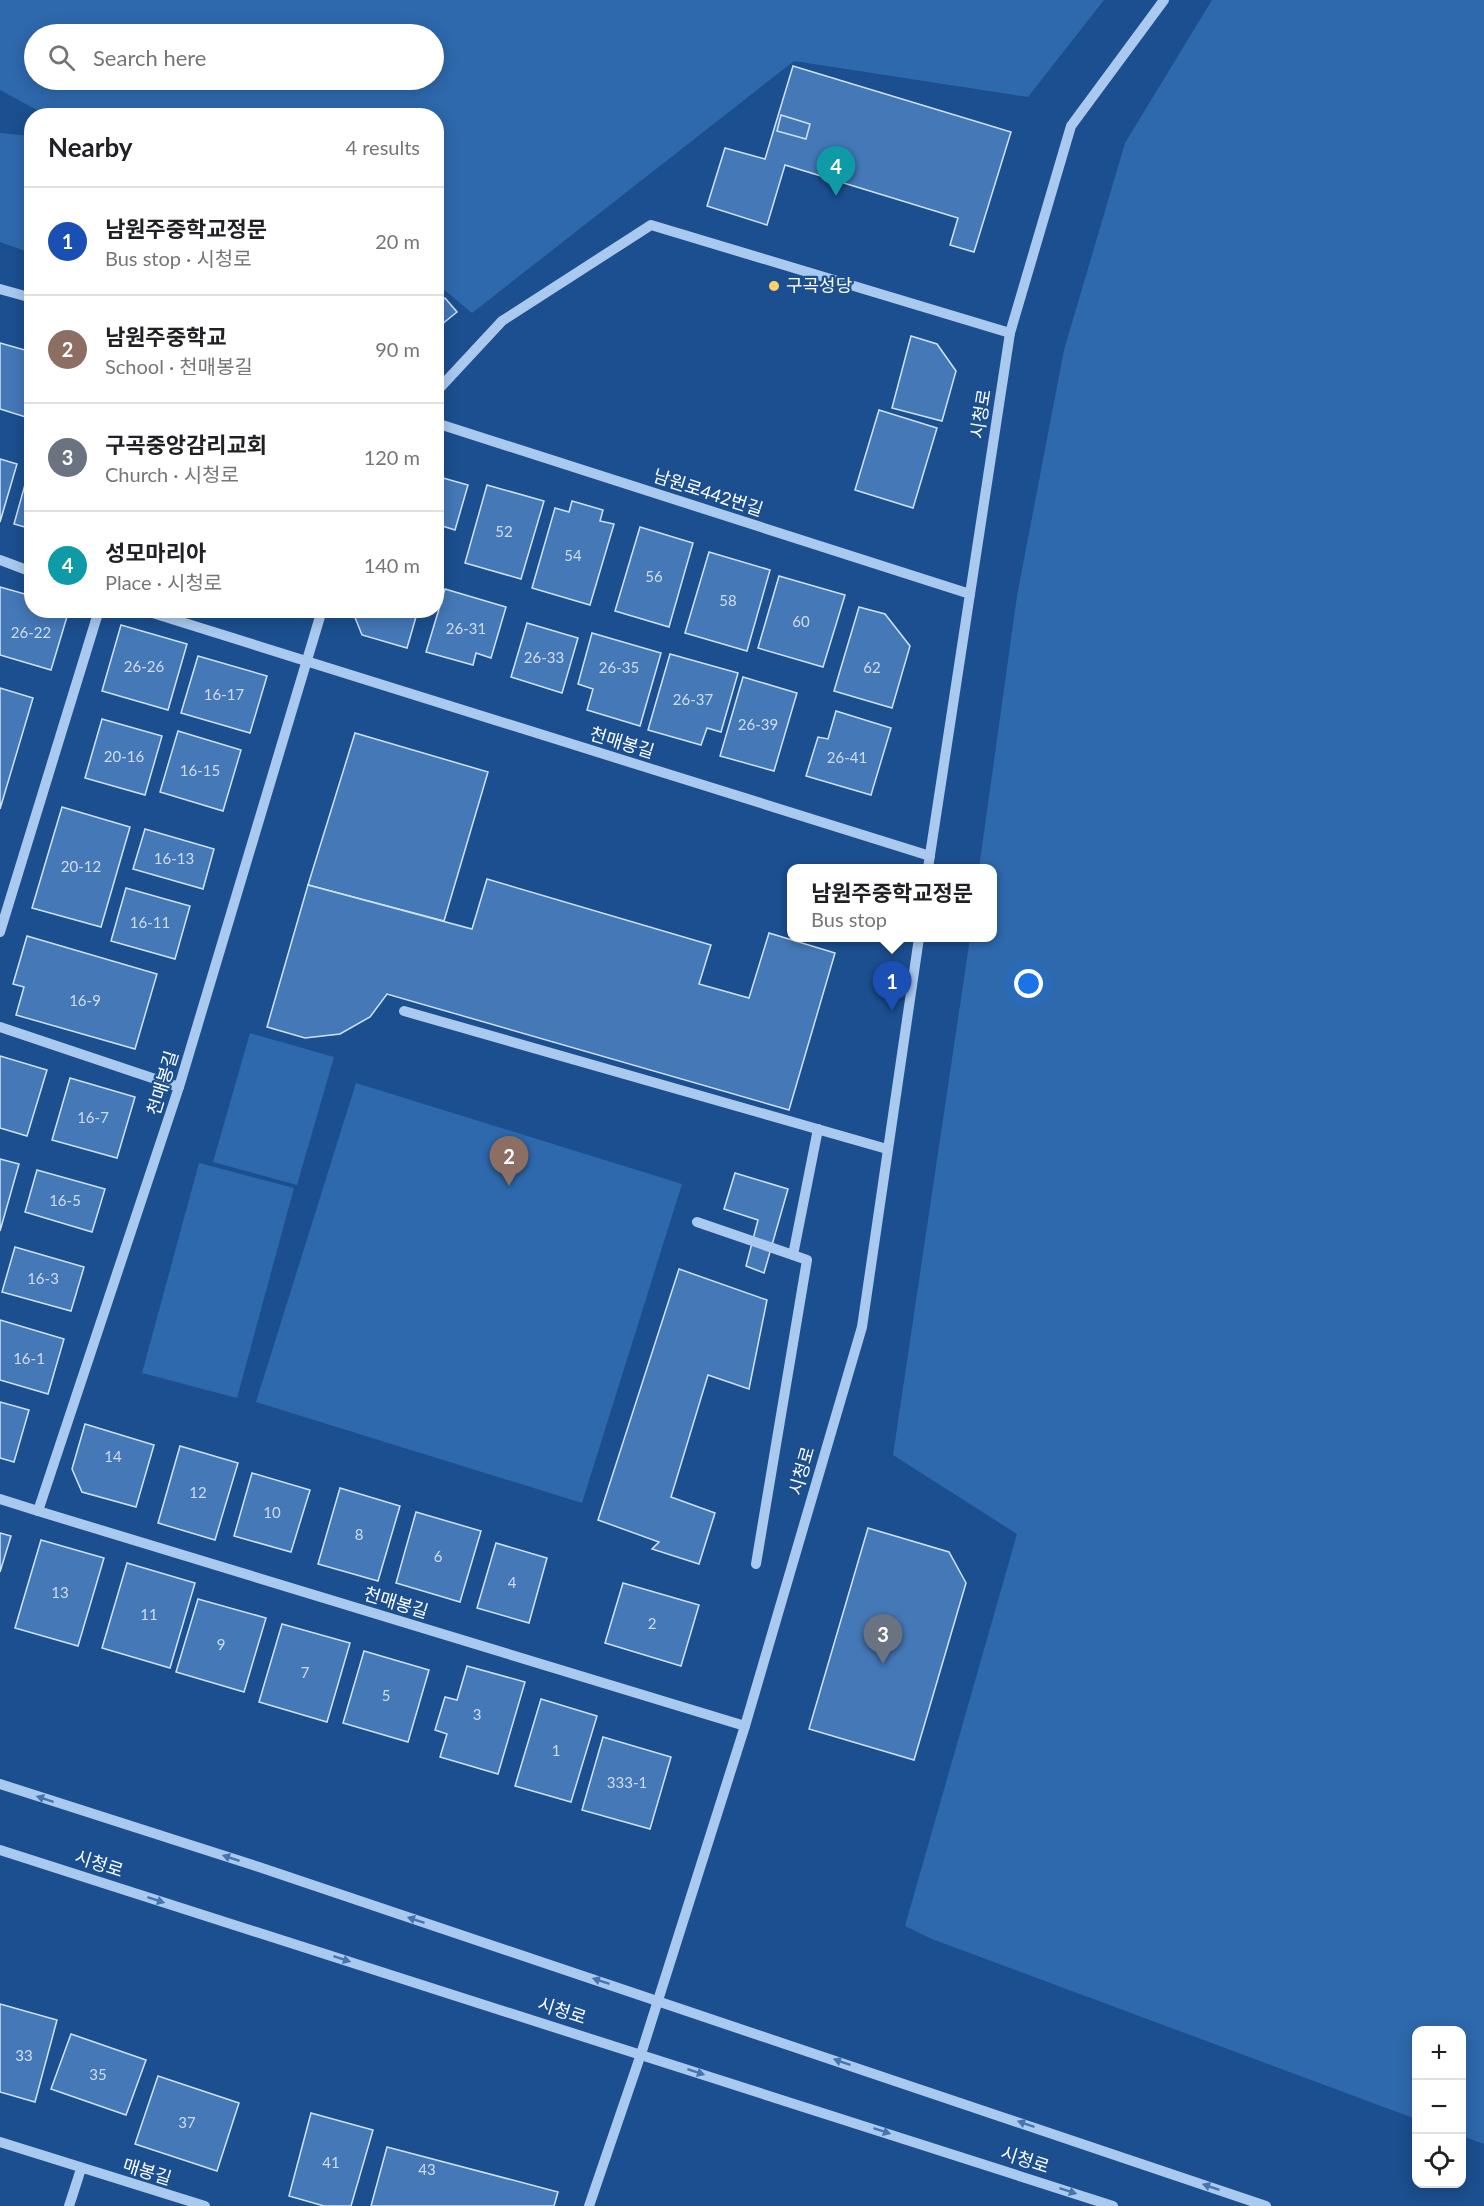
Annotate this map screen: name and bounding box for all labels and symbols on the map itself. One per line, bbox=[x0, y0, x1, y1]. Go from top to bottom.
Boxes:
pin: 4 bbox=[816, 146, 856, 196]
place label: 구곡성당 bbox=[786, 274, 852, 296]
marker: 구곡성당 bbox=[767, 279, 781, 293]
street label: 시청로 bbox=[965, 388, 995, 440]
street label: 남원로442번길 bbox=[651, 464, 766, 520]
house number: 52 bbox=[495, 522, 513, 540]
house number: 54 bbox=[564, 546, 582, 564]
house number: 56 bbox=[645, 567, 663, 585]
house number: 58 bbox=[719, 591, 737, 609]
house number: 60 bbox=[792, 612, 810, 630]
house number: 26-31 bbox=[446, 619, 486, 637]
house number: 26-22 bbox=[11, 623, 51, 641]
house number: 26-33 bbox=[524, 648, 564, 666]
house number: 26-26 bbox=[124, 657, 164, 675]
house number: 26-35 bbox=[599, 658, 639, 676]
house number: 62 bbox=[863, 658, 881, 676]
house number: 16-17 bbox=[204, 685, 244, 703]
house number: 26-37 bbox=[673, 690, 713, 708]
house number: 26-39 bbox=[738, 715, 778, 733]
street label: 천매봉길 bbox=[587, 722, 657, 762]
house number: 20-16 bbox=[104, 747, 144, 765]
house number: 26-41 bbox=[827, 748, 867, 766]
house number: 16-15 bbox=[180, 761, 220, 779]
house number: 16-13 bbox=[154, 849, 194, 867]
house number: 20-12 bbox=[61, 857, 101, 875]
house number: 16-11 bbox=[130, 913, 170, 931]
pin: 1 bbox=[872, 962, 912, 1011]
your location bbox=[1014, 969, 1043, 998]
house number: 16-9 bbox=[69, 991, 101, 1009]
street label: 천매봉길 bbox=[142, 1048, 182, 1118]
house number: 16-7 bbox=[77, 1108, 109, 1126]
pin: 2 bbox=[490, 1136, 528, 1186]
house number: 16-5 bbox=[49, 1191, 81, 1209]
house number: 16-3 bbox=[27, 1269, 59, 1287]
house number: 16-1 bbox=[13, 1349, 45, 1367]
street label: 시청로 bbox=[784, 1444, 818, 1498]
house number: 14 bbox=[104, 1447, 122, 1465]
house number: 12 bbox=[189, 1483, 207, 1501]
house number: 10 bbox=[263, 1503, 281, 1521]
house number: 8 bbox=[355, 1525, 363, 1543]
house number: 6 bbox=[434, 1547, 443, 1565]
house number: 4 bbox=[508, 1573, 517, 1591]
street label: 천매봉길 bbox=[361, 1582, 431, 1622]
house number: 13 bbox=[51, 1583, 69, 1601]
house number: 11 bbox=[140, 1605, 158, 1623]
house number: 2 bbox=[648, 1614, 656, 1632]
pin: 3 bbox=[864, 1614, 902, 1664]
house number: 9 bbox=[217, 1635, 225, 1653]
house number: 7 bbox=[301, 1663, 310, 1681]
house number: 5 bbox=[382, 1686, 390, 1704]
house number: 3 bbox=[473, 1705, 481, 1723]
house number: 1 bbox=[552, 1741, 560, 1759]
house number: 333-1 bbox=[607, 1773, 647, 1791]
one-way arrow bbox=[36, 1793, 54, 1803]
street label: 시청로 bbox=[72, 1845, 126, 1881]
one-way arrow bbox=[222, 1853, 240, 1862]
one-way arrow bbox=[147, 1896, 165, 1905]
one-way arrow bbox=[407, 1914, 425, 1924]
one-way arrow bbox=[333, 1955, 351, 1964]
one-way arrow bbox=[592, 1976, 610, 1986]
street label: 시청로 bbox=[535, 1992, 589, 2028]
house number: 33 bbox=[15, 2046, 33, 2064]
one-way arrow bbox=[832, 2056, 850, 2066]
house number: 35 bbox=[89, 2065, 107, 2083]
one-way arrow bbox=[687, 2067, 705, 2077]
house number: 37 bbox=[178, 2113, 196, 2131]
one-way arrow bbox=[1017, 2119, 1035, 2128]
one-way arrow bbox=[873, 2127, 891, 2137]
street label: 시청로 bbox=[998, 2141, 1052, 2177]
street label: 매봉길 bbox=[120, 2153, 174, 2189]
house number: 41 bbox=[322, 2153, 340, 2171]
house number: 43 bbox=[418, 2160, 436, 2178]
one-way arrow bbox=[1202, 2182, 1220, 2191]
one-way arrow bbox=[1059, 2187, 1077, 2196]

